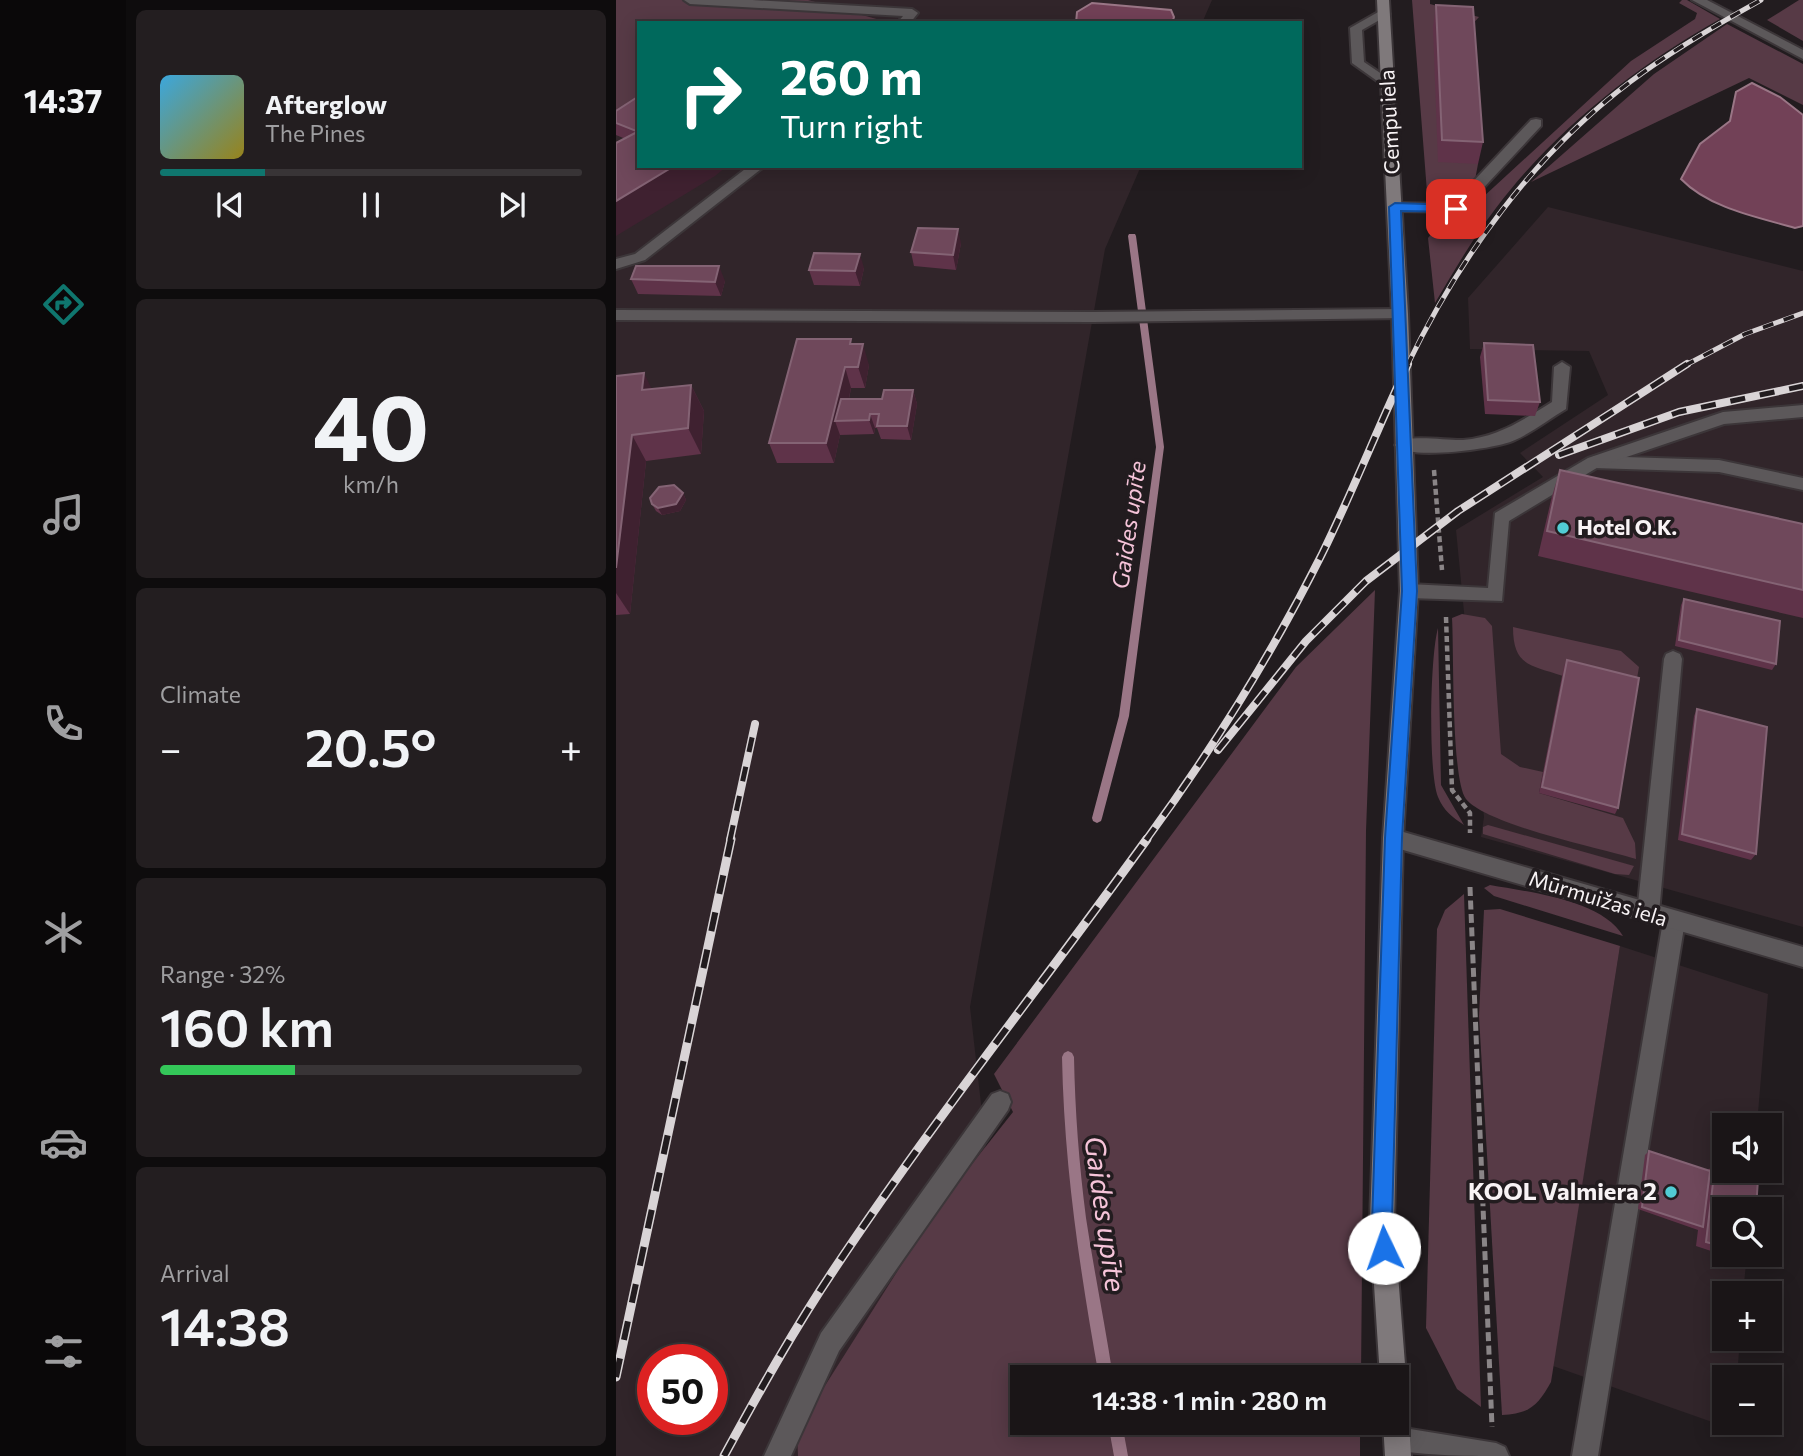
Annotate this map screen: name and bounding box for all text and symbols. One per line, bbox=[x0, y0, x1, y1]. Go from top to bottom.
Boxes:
text: 260 m bbox=[780, 45, 922, 105]
icon: right bbox=[665, 49, 756, 140]
street label: Cempu iela bbox=[1373, 69, 1404, 175]
text: 14:37 bbox=[24, 80, 102, 120]
text: Afterglow bbox=[265, 88, 387, 119]
text: Turn right bbox=[780, 105, 923, 145]
text: The Pines bbox=[265, 119, 366, 147]
pin bbox=[1426, 179, 1486, 239]
icon: previous bbox=[211, 186, 249, 224]
icon: pause bbox=[352, 186, 390, 224]
icon: next bbox=[493, 186, 531, 224]
icon: arrive bbox=[1437, 190, 1475, 228]
icon: directions bbox=[39, 280, 88, 329]
text: 40 bbox=[313, 368, 429, 480]
water label: Gaides upīte bbox=[1105, 459, 1151, 591]
text: km/h bbox=[343, 470, 399, 498]
icon: music bbox=[39, 490, 88, 539]
place label: Hotel O.K. bbox=[1577, 514, 1677, 539]
marker: Hotel O.K. bbox=[1555, 520, 1571, 536]
text: Climate bbox=[160, 680, 241, 708]
icon: phone bbox=[39, 699, 88, 748]
text: 20.5° bbox=[305, 714, 436, 778]
text: − bbox=[160, 724, 182, 771]
text: + bbox=[560, 724, 582, 771]
street label: Mūrmuižas iela bbox=[1526, 865, 1671, 930]
icon: climate bbox=[39, 908, 88, 957]
text: Range · 32% bbox=[160, 960, 285, 988]
text: 160 km bbox=[160, 994, 334, 1058]
map controls bbox=[1712, 1113, 1782, 1435]
button: sound bbox=[1712, 1113, 1782, 1183]
icon: car bbox=[39, 1118, 88, 1167]
water label: Gaides upīte bbox=[1078, 1134, 1134, 1294]
place label: KOOL Valmiera 2 bbox=[1468, 1176, 1657, 1205]
marker: KOOL Valmiera 2 bbox=[1663, 1184, 1679, 1200]
button: search bbox=[1712, 1197, 1782, 1267]
position arrow bbox=[1347, 1211, 1421, 1285]
text: Arrival bbox=[160, 1259, 230, 1287]
button: + bbox=[1712, 1281, 1782, 1351]
text: 14:38 bbox=[160, 1293, 290, 1357]
icon: filters bbox=[39, 1327, 88, 1376]
speed limit sign: 50 bbox=[637, 1344, 728, 1435]
button: − bbox=[1712, 1365, 1782, 1435]
text: 14:38 · 1 min · 280 m bbox=[1092, 1384, 1327, 1415]

